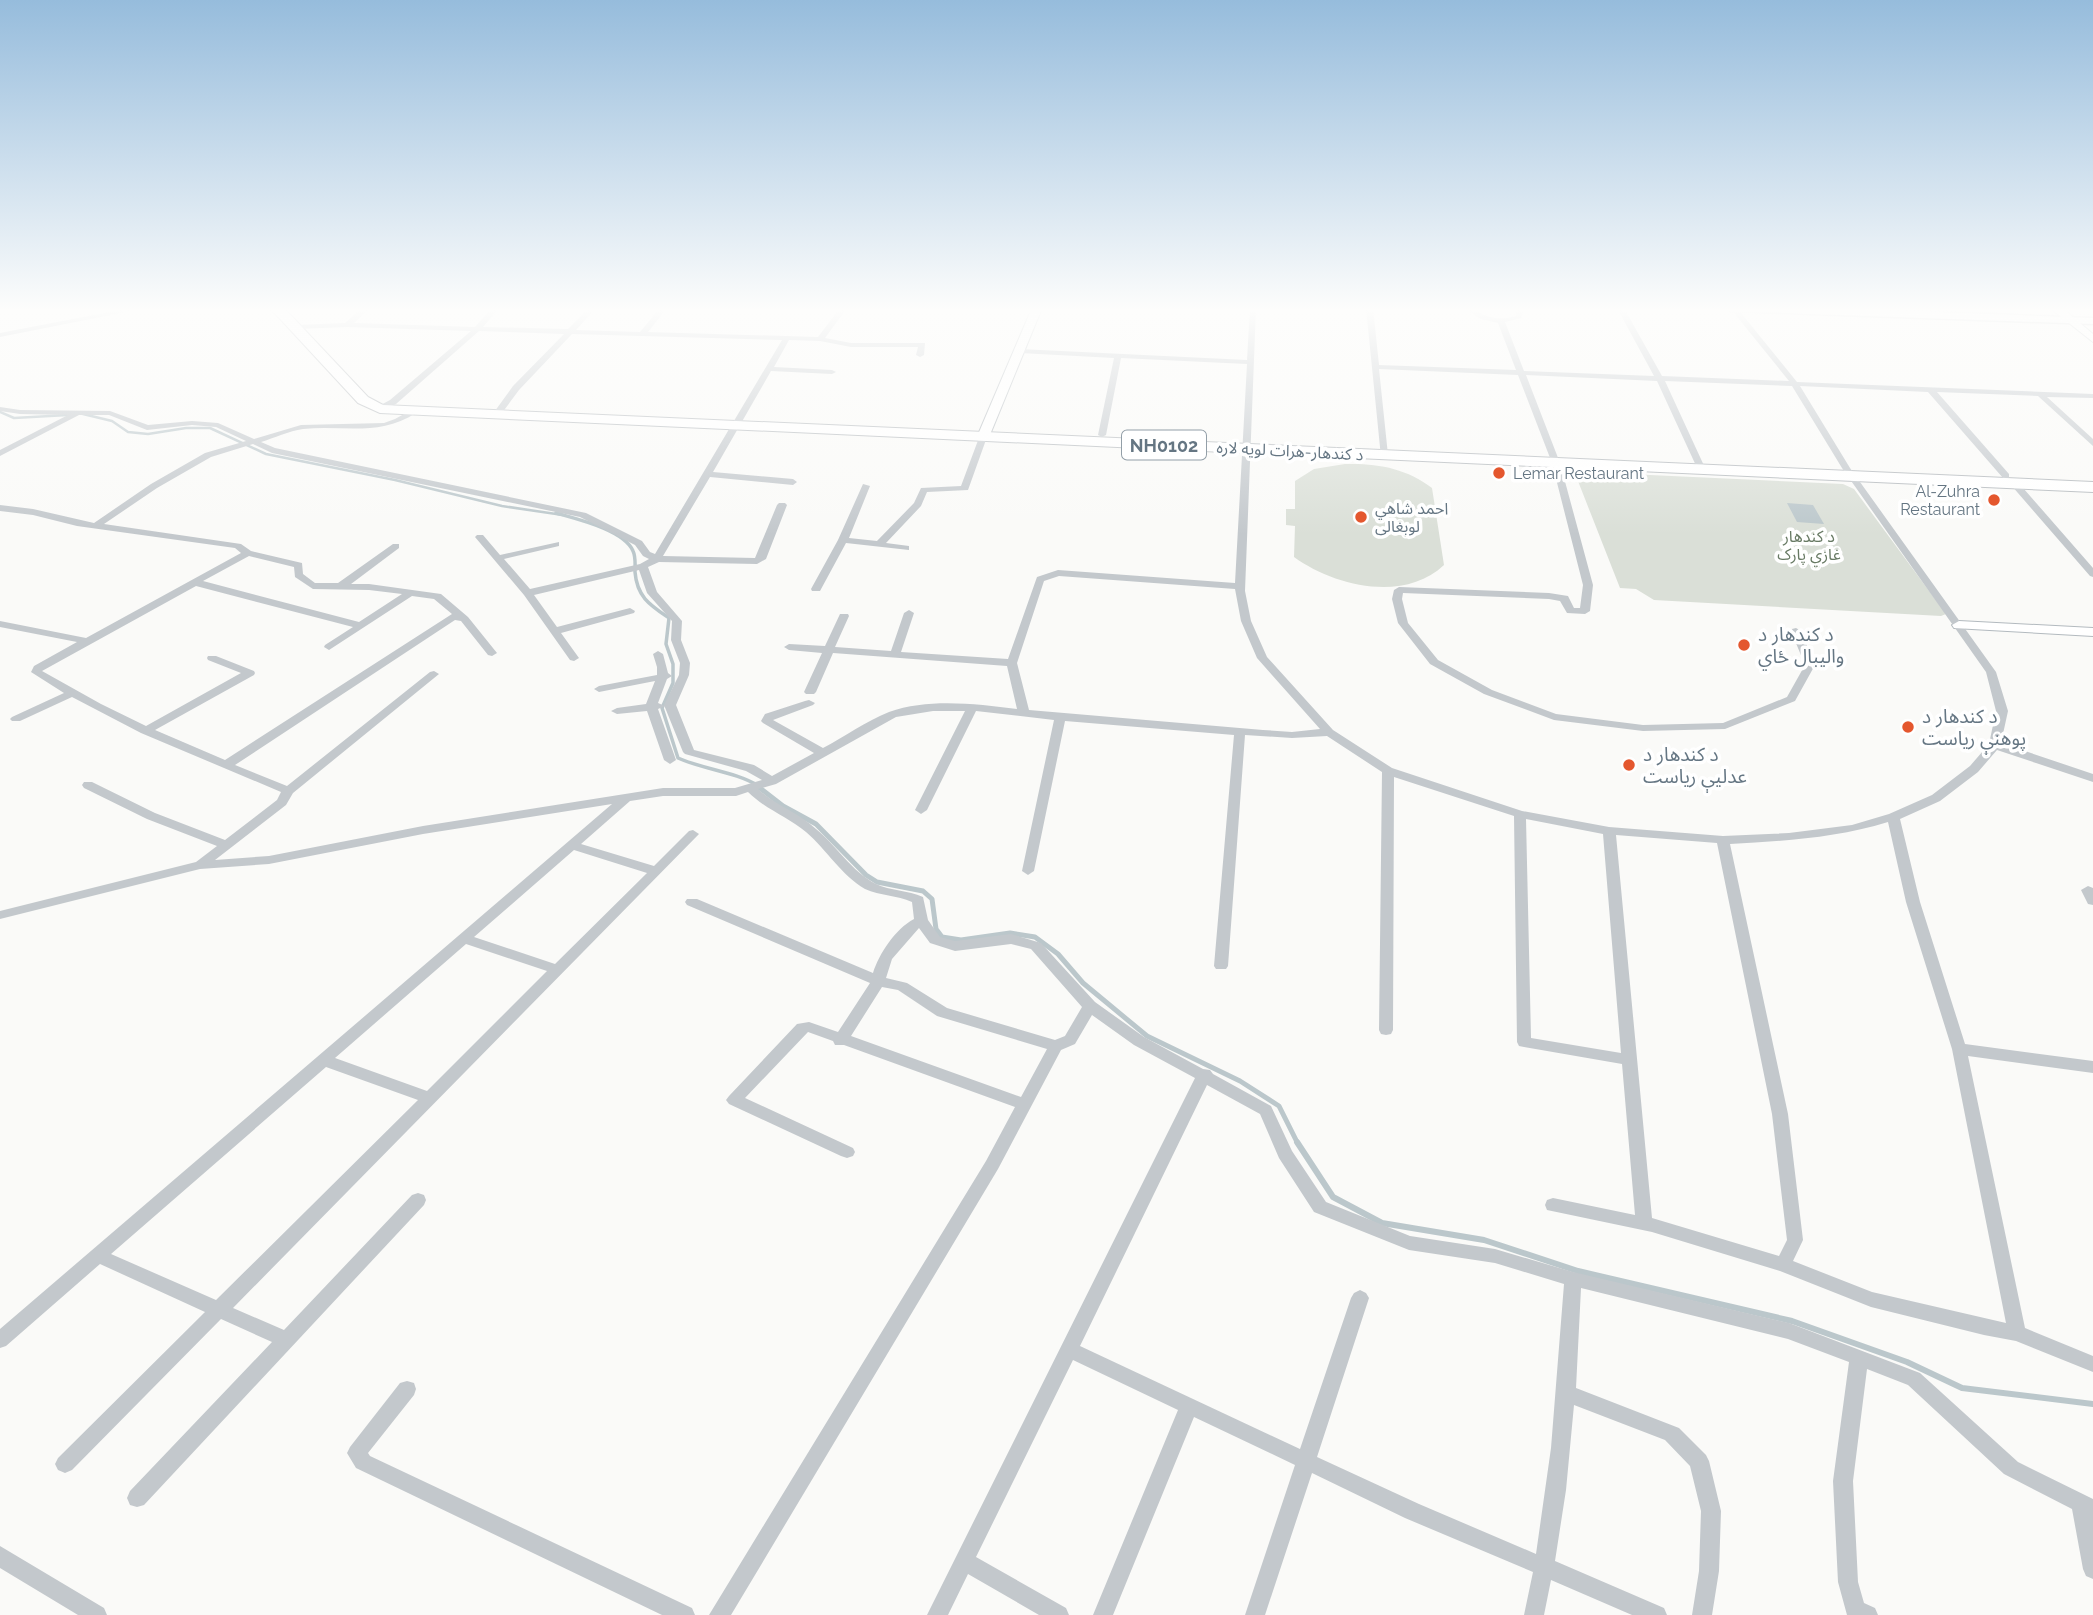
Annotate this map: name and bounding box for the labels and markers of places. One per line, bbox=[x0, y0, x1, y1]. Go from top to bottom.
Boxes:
place label: Lemar Restaurant bbox=[1513, 464, 1645, 483]
marker: Lemar Restaurant bbox=[1491, 465, 1507, 481]
place label: Al-Zuhra Restaurant bbox=[1900, 482, 1981, 519]
marker: Al-Zuhra Restaurant bbox=[1986, 492, 2002, 508]
place label: احمد شاهي لوبغالی bbox=[1375, 499, 1448, 536]
marker: احمد شاهي لوبغالی bbox=[1353, 509, 1369, 525]
place label: د کندهار د واليبال ځاي bbox=[1758, 623, 1844, 671]
marker: د کندهار د واليبال ځاي bbox=[1736, 637, 1752, 653]
place label: د کندهار د پوهنې رياست bbox=[1922, 705, 2026, 755]
marker: د کندهار د پوهنې رياست bbox=[1900, 719, 1916, 735]
place label: د کندهار د عدلیې رياست bbox=[1643, 743, 1747, 793]
marker: د کندهار د عدلیې رياست bbox=[1621, 757, 1637, 773]

